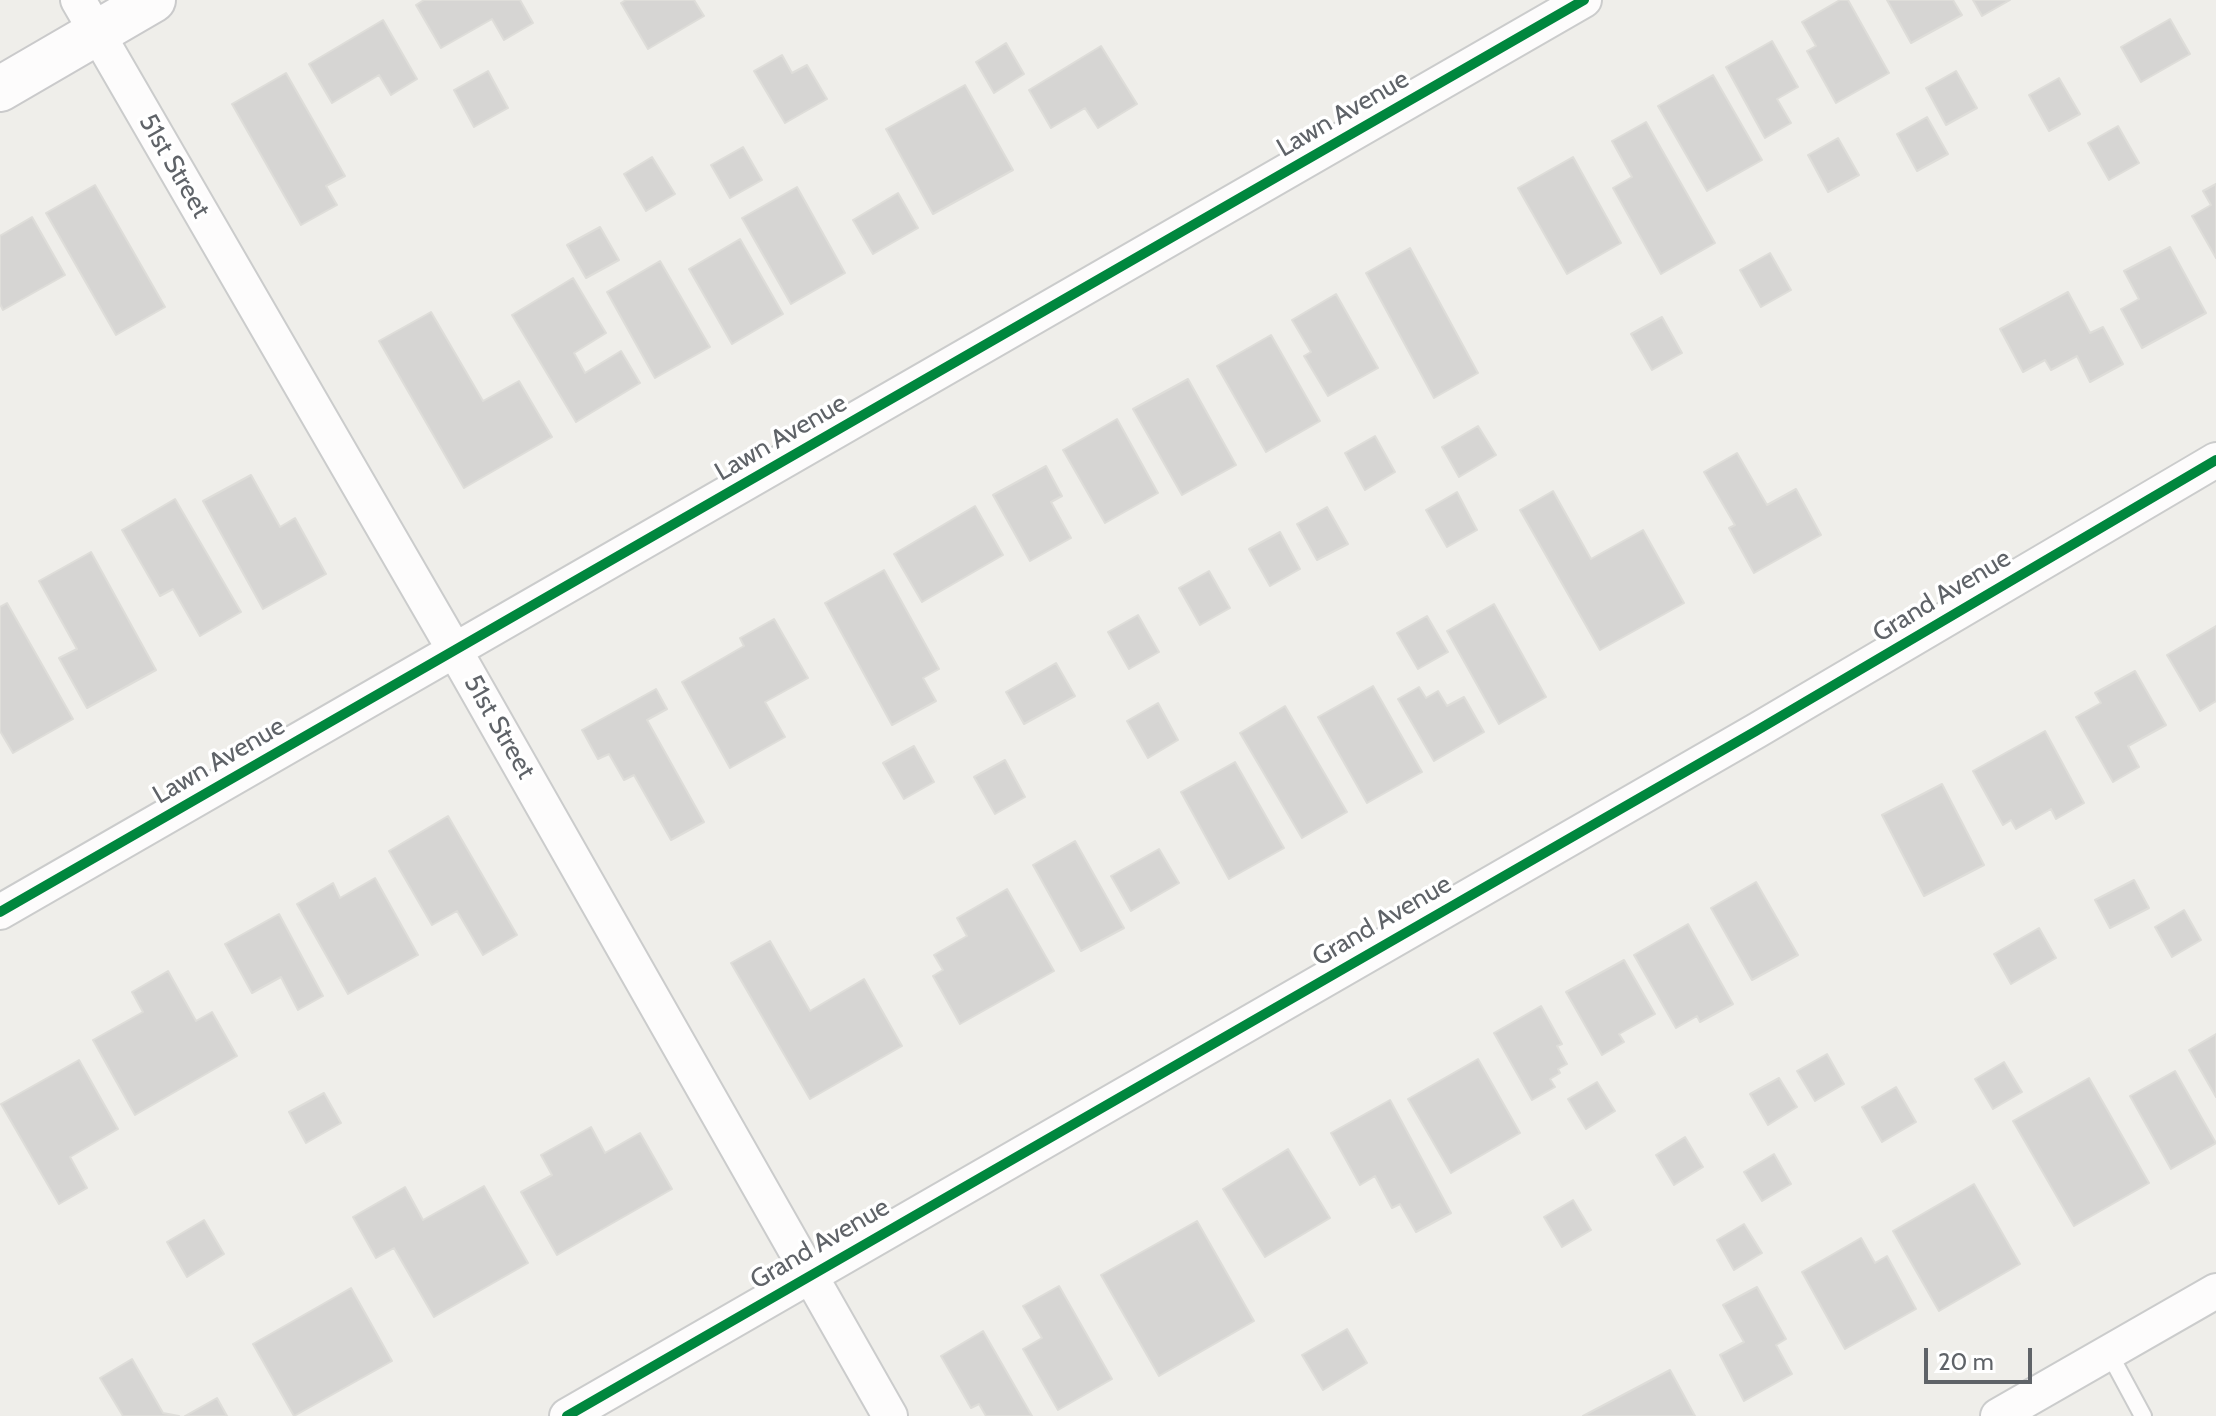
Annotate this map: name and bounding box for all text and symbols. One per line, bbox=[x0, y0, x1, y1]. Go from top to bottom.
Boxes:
street label: Lawn Avenue bbox=[1272, 64, 1414, 164]
street label: 51st Street bbox=[132, 109, 216, 223]
street label: Lawn Avenue bbox=[710, 388, 852, 488]
street label: Grand Avenue bbox=[1867, 543, 2017, 649]
street label: 51st Street bbox=[457, 670, 541, 784]
street label: Lawn Avenue bbox=[148, 711, 290, 811]
street label: Grand Avenue bbox=[1307, 869, 1457, 973]
street label: Grand Avenue bbox=[745, 1192, 895, 1296]
scale bar bbox=[1928, 1332, 2036, 1382]
text: 20 m bbox=[1938, 1347, 1994, 1376]

